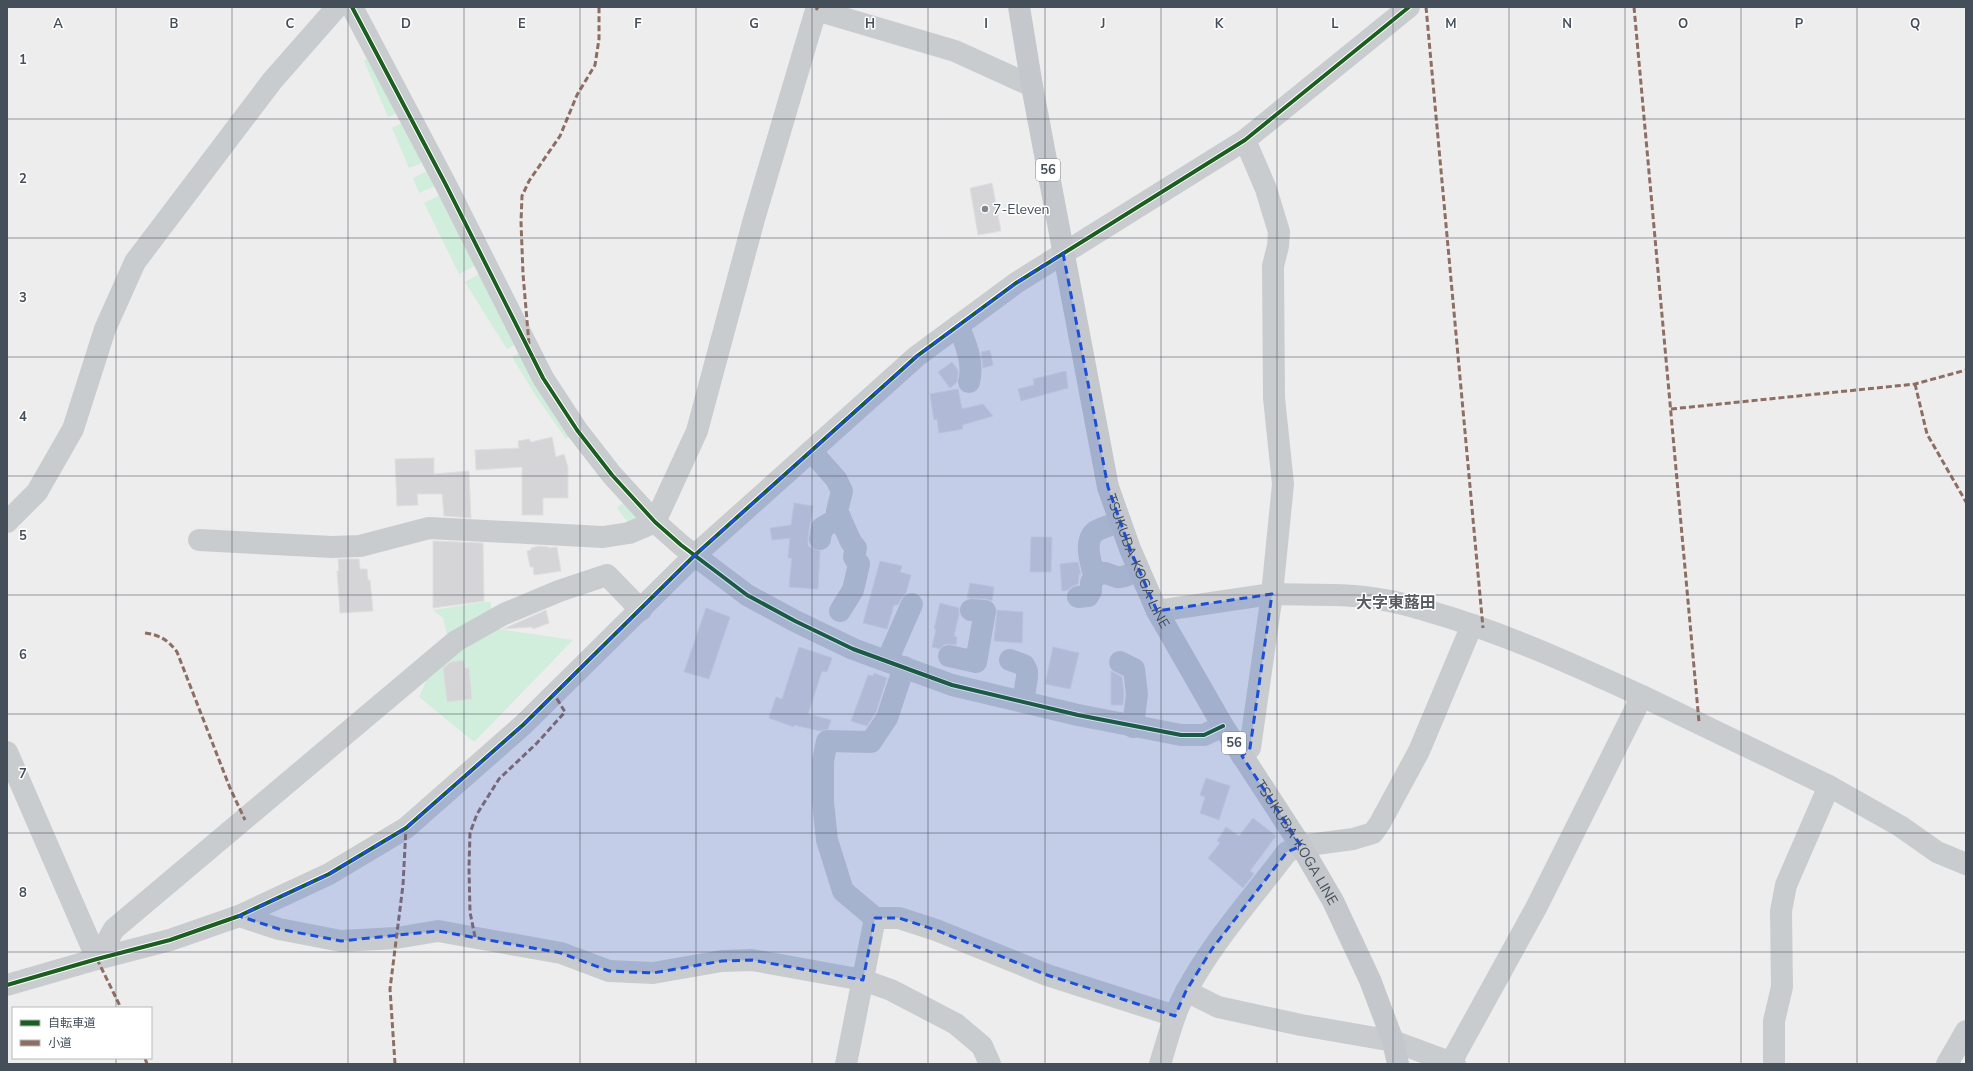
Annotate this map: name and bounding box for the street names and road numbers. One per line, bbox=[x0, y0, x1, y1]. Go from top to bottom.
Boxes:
road number: 56 bbox=[1036, 159, 1060, 181]
street label: TSUKUBA-KOGA LINE bbox=[1102, 491, 1174, 632]
road number: 56 bbox=[1222, 732, 1246, 754]
street label: TSUKUBA-KOGA LINE bbox=[1251, 776, 1343, 908]

